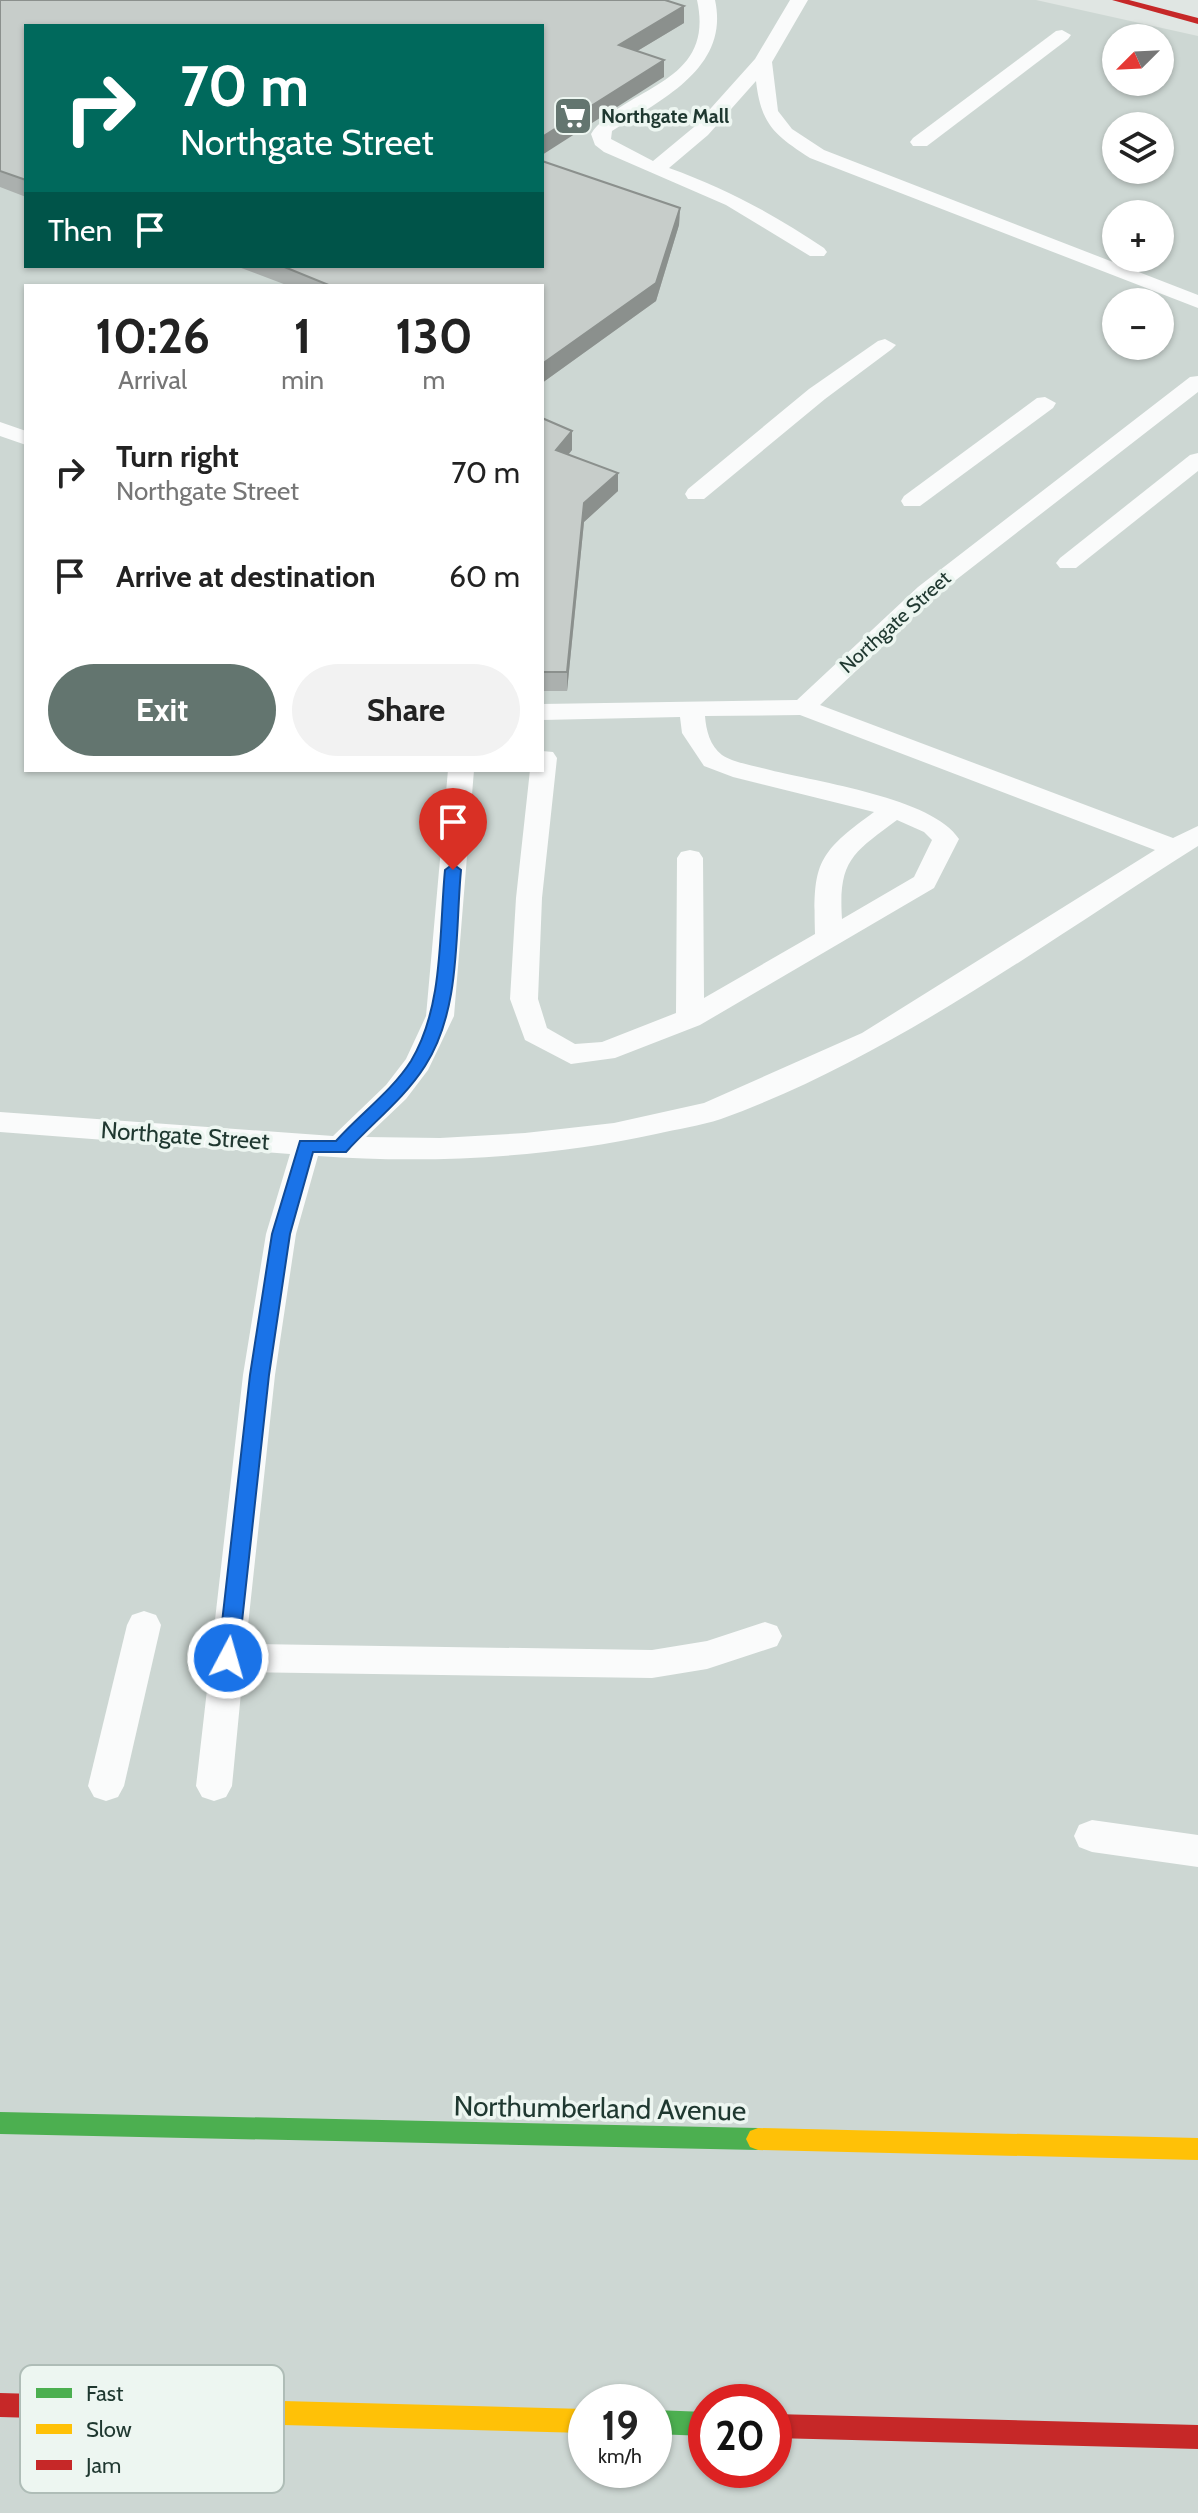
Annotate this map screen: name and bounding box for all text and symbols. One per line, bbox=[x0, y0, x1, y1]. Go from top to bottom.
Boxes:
north arrow bbox=[1102, 24, 1174, 96]
map controls bbox=[1102, 24, 1174, 360]
text: 70 m bbox=[180, 52, 309, 120]
icon: right bbox=[48, 56, 152, 160]
supermarket icon: Northgate Mall bbox=[552, 95, 594, 137]
place label: Northgate Mall bbox=[601, 104, 729, 128]
button: layers bbox=[1102, 112, 1174, 184]
text: Northgate Street bbox=[180, 120, 434, 164]
button: + bbox=[1102, 200, 1174, 272]
icon: arrive bbox=[128, 208, 172, 252]
text: Then bbox=[48, 212, 112, 249]
button: − bbox=[1102, 288, 1174, 360]
text: 10:26 bbox=[95, 307, 210, 365]
text: 1 bbox=[294, 307, 311, 365]
text: 130 bbox=[395, 307, 473, 365]
text: Arrival bbox=[118, 364, 187, 396]
text: min bbox=[281, 364, 324, 396]
text: m bbox=[423, 364, 445, 396]
text: Turn right bbox=[116, 438, 239, 475]
icon: right bbox=[48, 450, 92, 494]
text: 70 m bbox=[451, 454, 520, 491]
text: Northgate Street bbox=[116, 475, 299, 507]
icon: arrive bbox=[48, 554, 92, 598]
text: Arrive at destination bbox=[116, 558, 376, 595]
text: 60 m bbox=[449, 558, 520, 595]
street label: Northgate Street bbox=[835, 566, 956, 678]
button: Exit bbox=[48, 664, 276, 756]
button: Share bbox=[292, 664, 520, 756]
pin bbox=[419, 788, 487, 870]
icon: arrive bbox=[431, 800, 475, 844]
street label: Northgate Street bbox=[100, 1115, 270, 1156]
position arrow bbox=[186, 1616, 270, 1700]
street label: Northumberland Avenue bbox=[453, 2088, 747, 2128]
legend bbox=[20, 2365, 284, 2493]
text: Fast bbox=[86, 2380, 124, 2407]
speed limit sign: 20 bbox=[688, 2384, 792, 2488]
text: 19 bbox=[601, 2401, 639, 2450]
text: Slow bbox=[86, 2416, 132, 2443]
text: km/h bbox=[598, 2444, 642, 2468]
text: Jam bbox=[85, 2452, 121, 2479]

